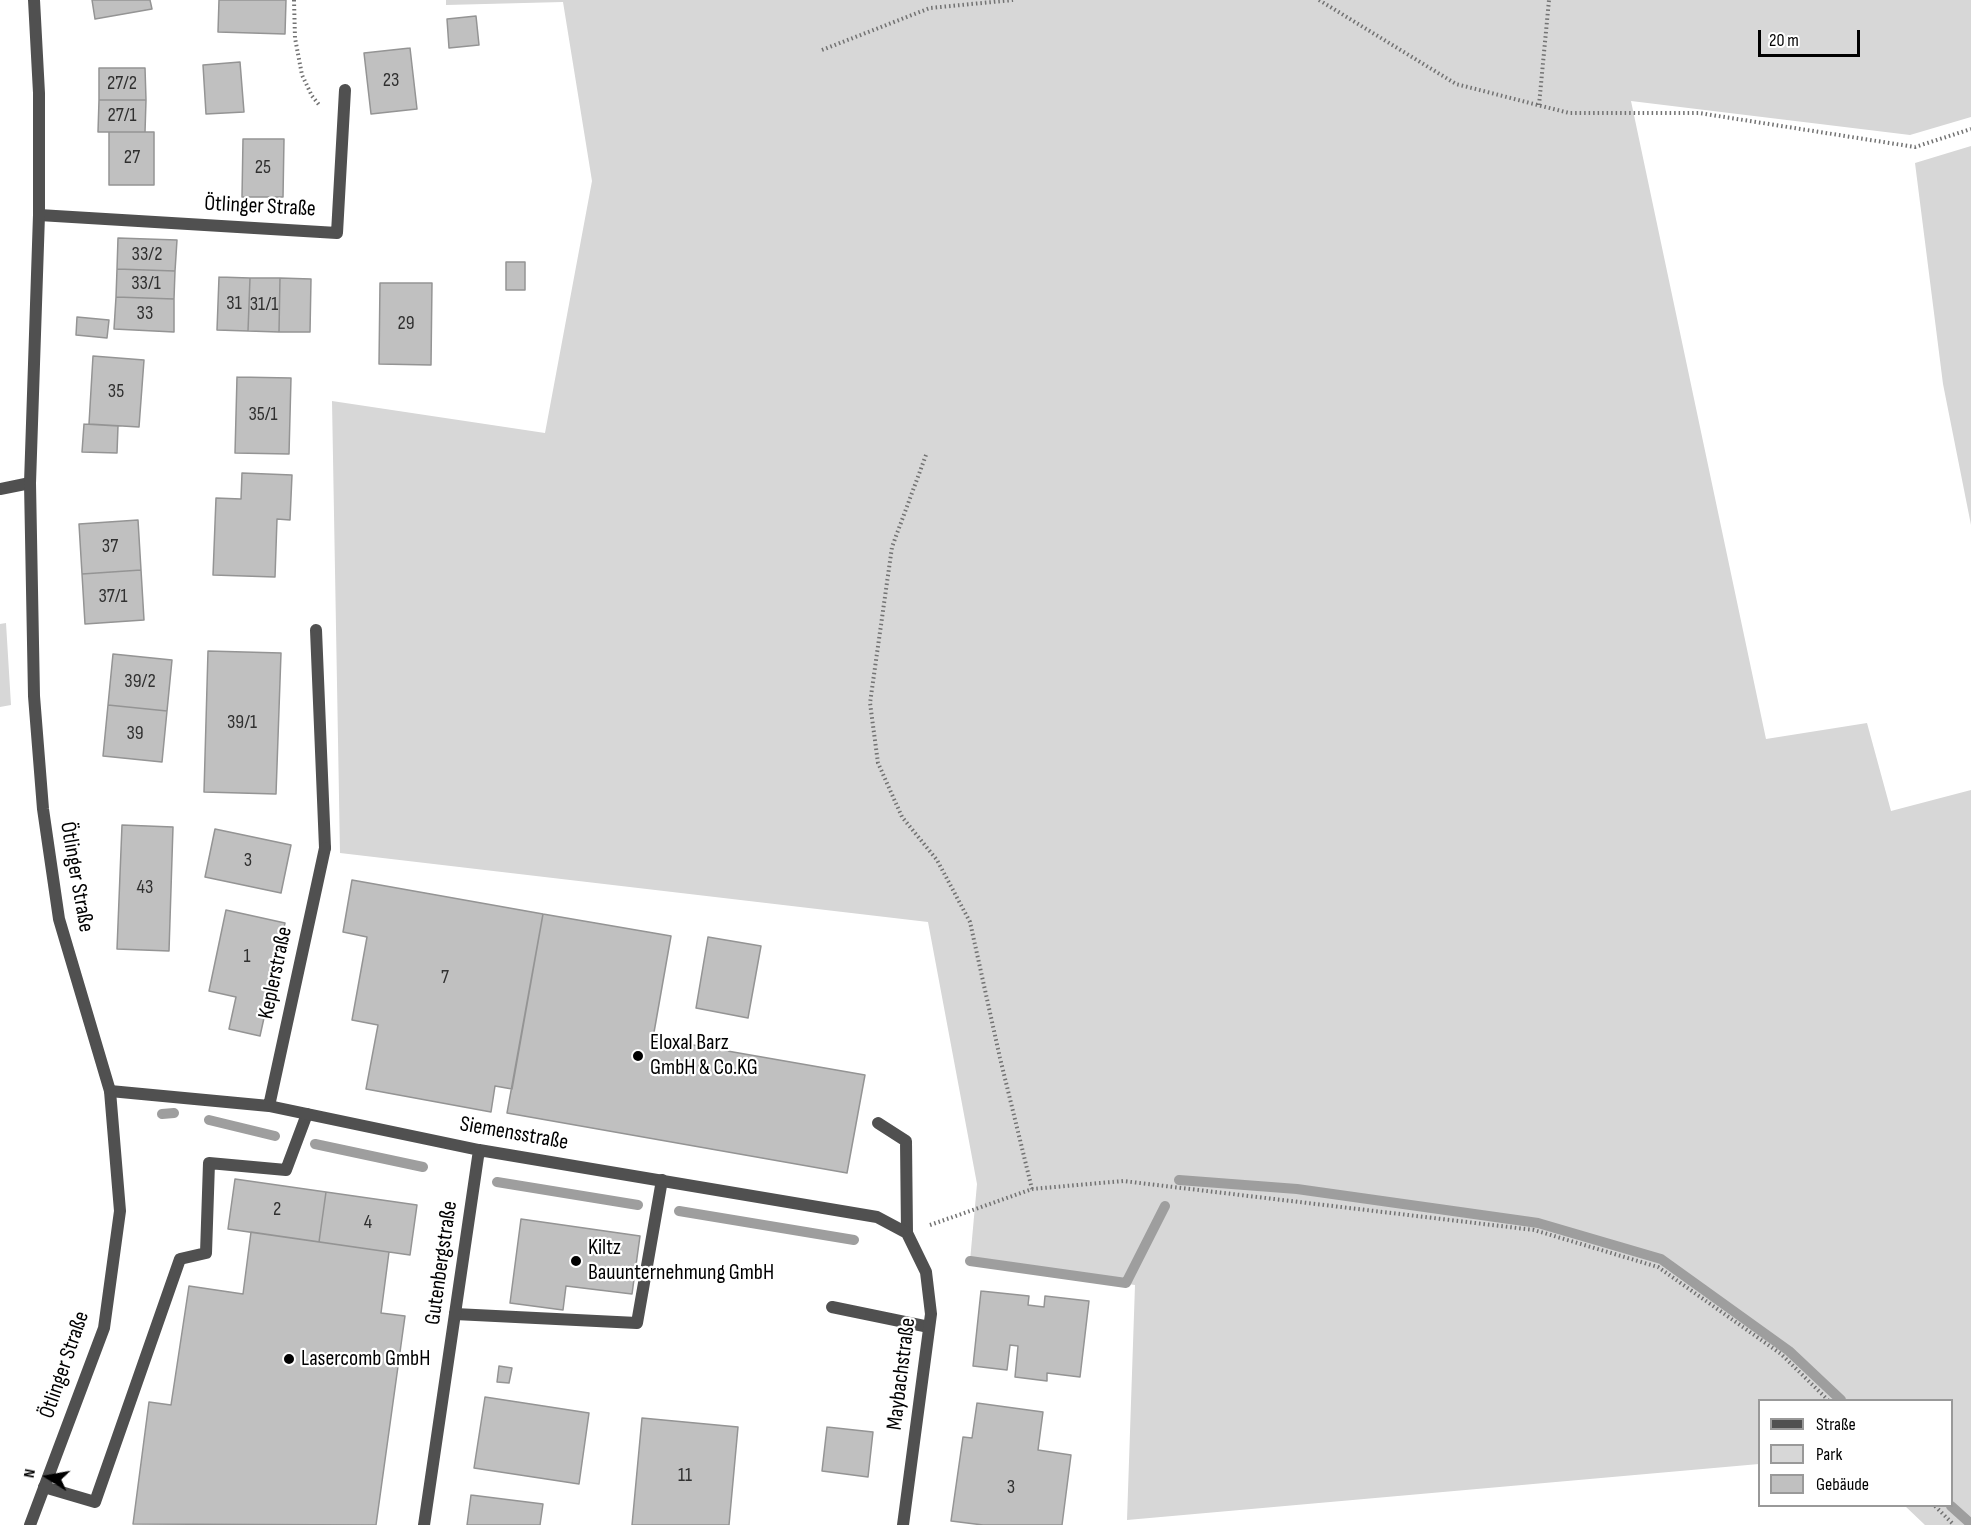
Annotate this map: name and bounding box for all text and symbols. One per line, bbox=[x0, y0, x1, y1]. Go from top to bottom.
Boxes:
scale bar bbox=[1761, 18, 1863, 56]
text: 20 m bbox=[1769, 30, 1799, 51]
house number: 23 bbox=[383, 69, 399, 93]
house number: 27/2 bbox=[107, 72, 137, 96]
house number: 27/1 bbox=[108, 104, 136, 128]
house number: 27 bbox=[124, 146, 140, 170]
house number: 25 bbox=[255, 156, 271, 180]
street label: Ötlinger Straße bbox=[204, 191, 316, 223]
house number: 33/2 bbox=[132, 243, 162, 267]
house number: 33/1 bbox=[131, 272, 161, 296]
house number: 31 bbox=[226, 292, 242, 316]
house number: 31/1 bbox=[250, 293, 278, 317]
house number: 33 bbox=[137, 302, 153, 326]
house number: 29 bbox=[397, 312, 415, 336]
house number: 35 bbox=[108, 380, 124, 404]
house number: 35/1 bbox=[248, 403, 278, 427]
house number: 37 bbox=[102, 535, 118, 559]
house number: 37/1 bbox=[98, 585, 128, 609]
house number: 39/2 bbox=[124, 670, 156, 694]
house number: 39/1 bbox=[227, 711, 257, 735]
house number: 39 bbox=[126, 722, 144, 746]
street label: Ötlinger Straße bbox=[53, 820, 99, 934]
house number: 3 bbox=[244, 849, 252, 873]
house number: 43 bbox=[137, 876, 153, 900]
street label: Keplerstraße bbox=[253, 924, 299, 1022]
house number: 1 bbox=[244, 945, 250, 969]
house number: 7 bbox=[441, 966, 449, 990]
place label: Eloxal Barz GmbH & Co.KG bbox=[650, 1030, 758, 1082]
marker: Eloxal Barz GmbH & Co.KG bbox=[631, 1049, 645, 1063]
street label: Siemensstraße bbox=[458, 1111, 570, 1157]
house number: 2 bbox=[273, 1198, 281, 1222]
street label: Gutenbergstraße bbox=[420, 1199, 464, 1327]
house number: 4 bbox=[364, 1211, 372, 1235]
place label: Kiltz Bauunternehmung GmbH bbox=[588, 1235, 774, 1286]
marker: Kiltz Bauunternehmung GmbH bbox=[569, 1254, 583, 1268]
street label: Ötlinger Straße bbox=[34, 1308, 96, 1422]
street label: Maybachstraße bbox=[882, 1316, 922, 1432]
place label: Lasercomb GmbH bbox=[301, 1346, 430, 1372]
marker: Lasercomb GmbH bbox=[282, 1352, 296, 1366]
legend bbox=[1758, 1399, 1953, 1507]
text: Straße bbox=[1816, 1414, 1856, 1435]
text: Park bbox=[1816, 1444, 1842, 1465]
north arrow bbox=[18, 1447, 78, 1507]
house number: 11 bbox=[678, 1464, 692, 1488]
text: N bbox=[20, 1467, 40, 1479]
text: Gebäude bbox=[1816, 1474, 1869, 1495]
house number: 3 bbox=[1007, 1476, 1015, 1500]

